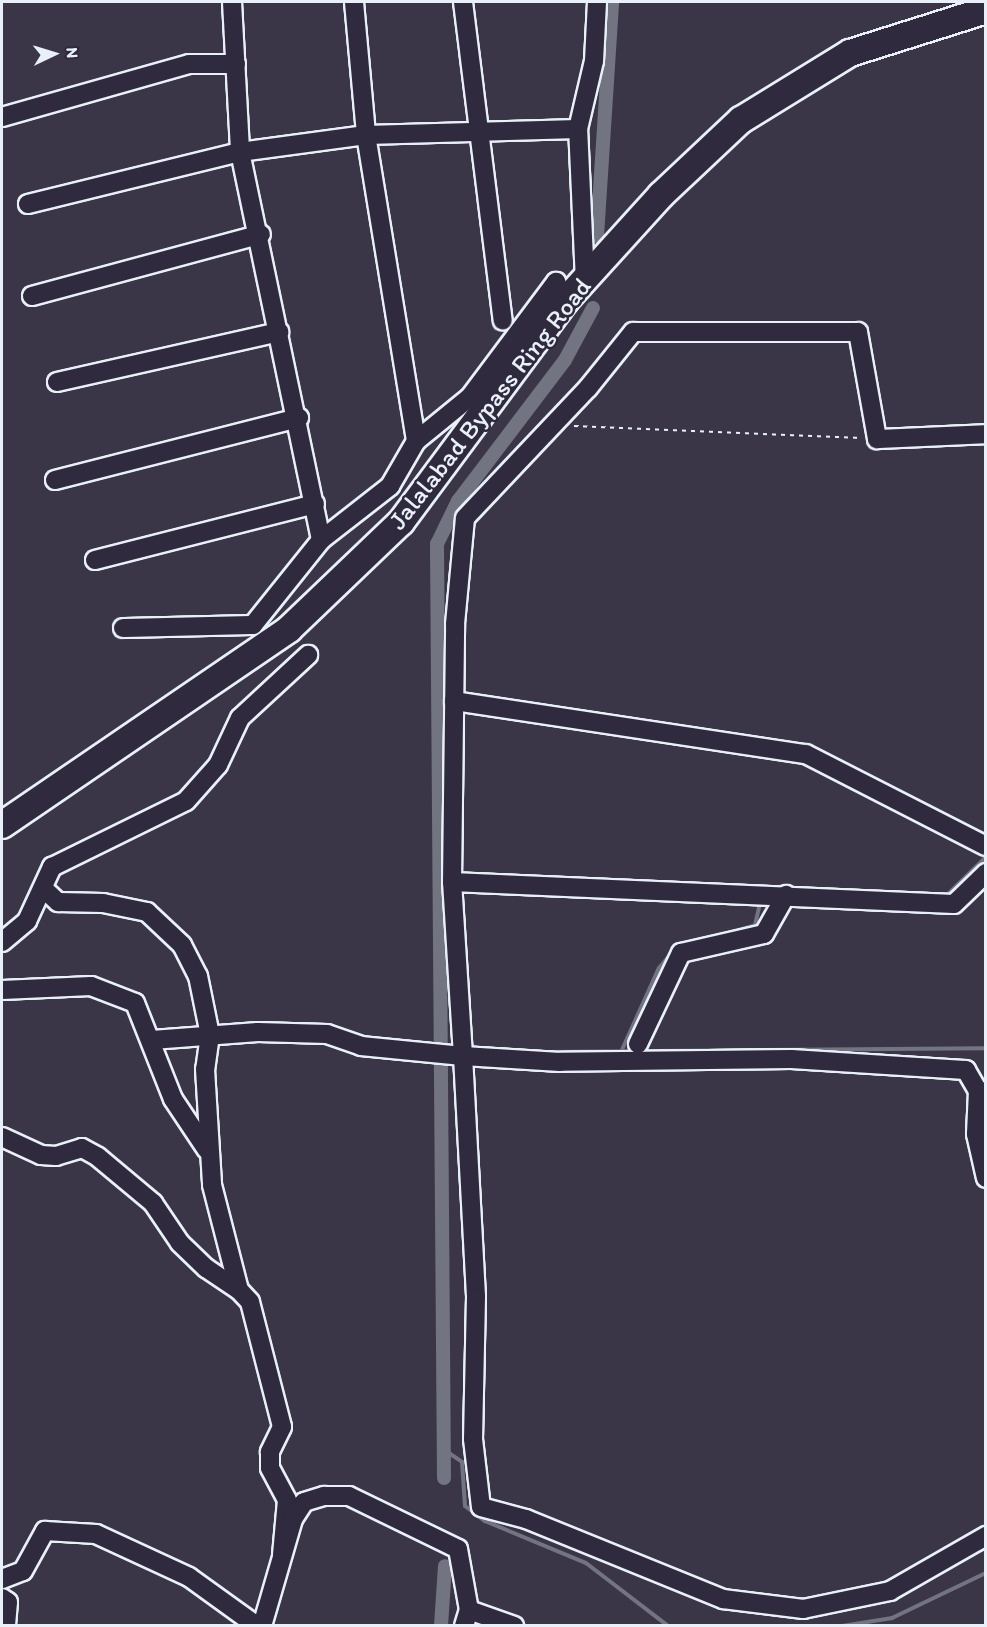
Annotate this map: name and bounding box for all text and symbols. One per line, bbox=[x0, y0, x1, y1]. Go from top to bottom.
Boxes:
north arrow bbox=[24, 24, 84, 84]
text: N bbox=[63, 47, 82, 59]
street label: Jalalabad Bypass Ring Road bbox=[382, 272, 598, 536]

